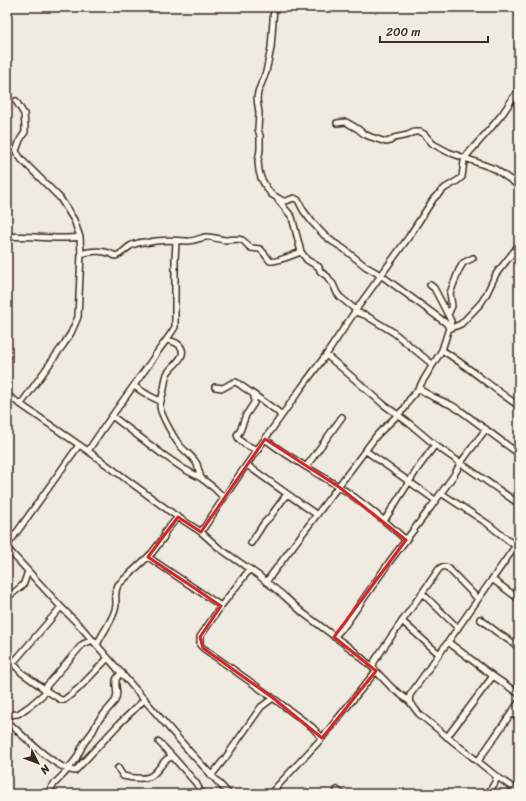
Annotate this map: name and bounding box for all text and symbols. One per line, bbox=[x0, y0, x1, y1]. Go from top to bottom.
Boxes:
scale bar bbox=[380, 18, 488, 44]
text: 200 m bbox=[386, 21, 420, 43]
north arrow bbox=[18, 743, 58, 783]
text: N bbox=[35, 759, 55, 779]

